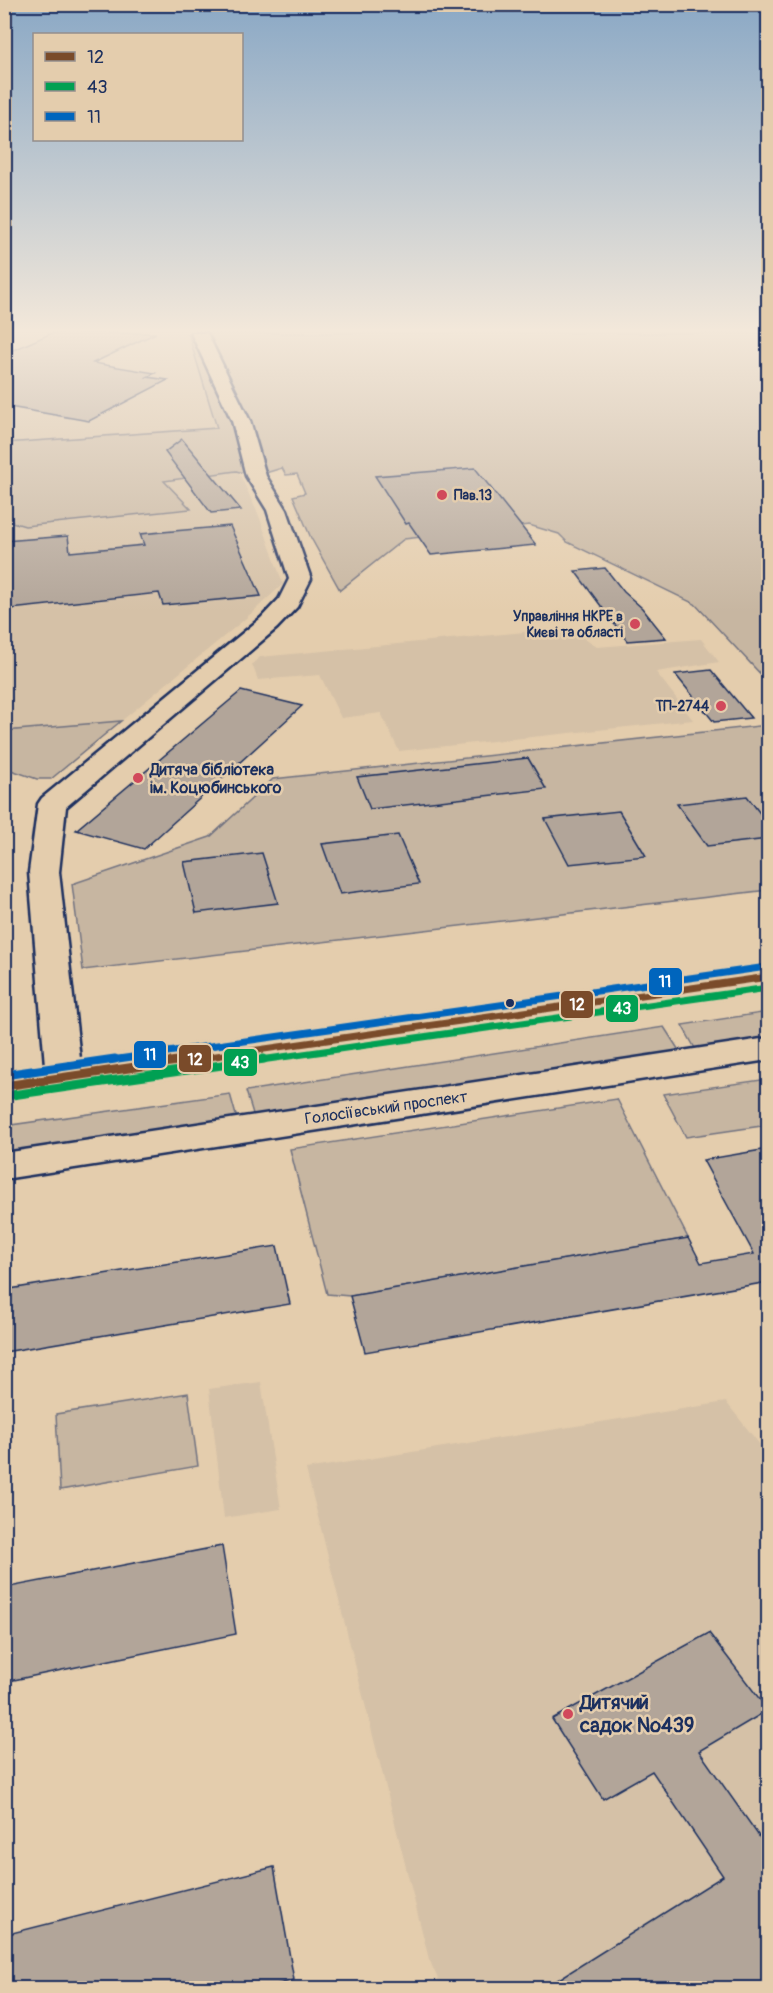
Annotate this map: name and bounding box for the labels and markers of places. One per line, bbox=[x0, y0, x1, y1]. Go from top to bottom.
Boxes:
place label: Пав.13 bbox=[454, 487, 492, 504]
marker: Пав.13 bbox=[435, 488, 449, 502]
place label: Управління НКРЕ в Києві та області bbox=[513, 608, 624, 641]
marker: Управління НКРЕ в Києві та області bbox=[628, 617, 642, 631]
place label: ТП-2744 bbox=[654, 698, 710, 715]
marker: ТП-2744 bbox=[714, 699, 728, 713]
place label: Дитяча бібліотека ім. Коцюбинського bbox=[149, 760, 282, 798]
marker: Дитяча бібліотека ім. Коцюбинського bbox=[131, 771, 145, 785]
unlabelled marker bbox=[504, 997, 516, 1009]
place label: Дитячий садок №439 bbox=[579, 1690, 694, 1738]
marker: Дитячий садок №439 bbox=[561, 1707, 575, 1721]

